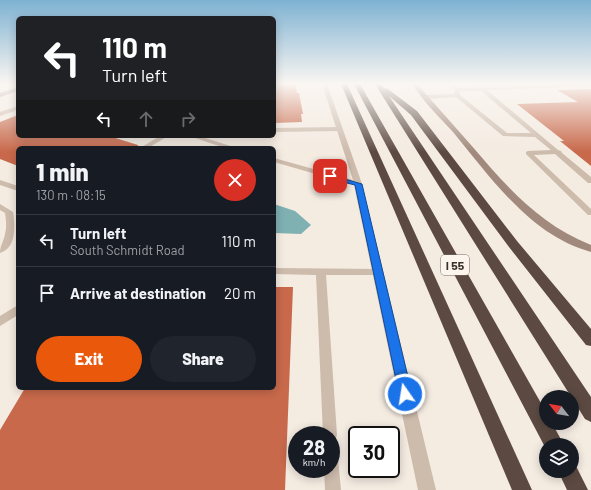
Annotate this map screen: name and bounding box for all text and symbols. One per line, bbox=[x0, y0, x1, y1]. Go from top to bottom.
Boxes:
text: 110 m bbox=[102, 30, 167, 64]
icon: left bbox=[36, 32, 88, 84]
text: Turn left bbox=[102, 64, 168, 86]
icon: left bbox=[93, 108, 115, 130]
icon: ahead bbox=[135, 108, 157, 130]
icon: right bbox=[177, 108, 199, 130]
text: 1 min bbox=[36, 157, 89, 186]
button: close bbox=[214, 159, 256, 201]
pin bbox=[313, 159, 347, 193]
icon: arrive bbox=[319, 165, 341, 187]
text: 130 m · 08:15 bbox=[36, 187, 106, 203]
text: Turn left bbox=[70, 224, 126, 242]
icon: left bbox=[36, 230, 58, 252]
text: 110 m bbox=[222, 232, 256, 250]
text: South Schmidt Road bbox=[70, 242, 185, 258]
road number: I 55 bbox=[441, 255, 469, 275]
icon: arrive bbox=[36, 282, 58, 304]
text: Arrive at destination bbox=[70, 284, 206, 302]
text: 20 m bbox=[224, 284, 256, 302]
button: Exit bbox=[36, 336, 142, 382]
button: Share bbox=[150, 336, 256, 382]
position arrow bbox=[384, 373, 426, 415]
north arrow bbox=[539, 390, 579, 430]
map controls bbox=[539, 390, 579, 478]
speed limit sign: 30 bbox=[348, 426, 400, 478]
text: 28 bbox=[303, 435, 325, 459]
button: layers bbox=[539, 438, 579, 478]
text: km/h bbox=[303, 456, 325, 468]

